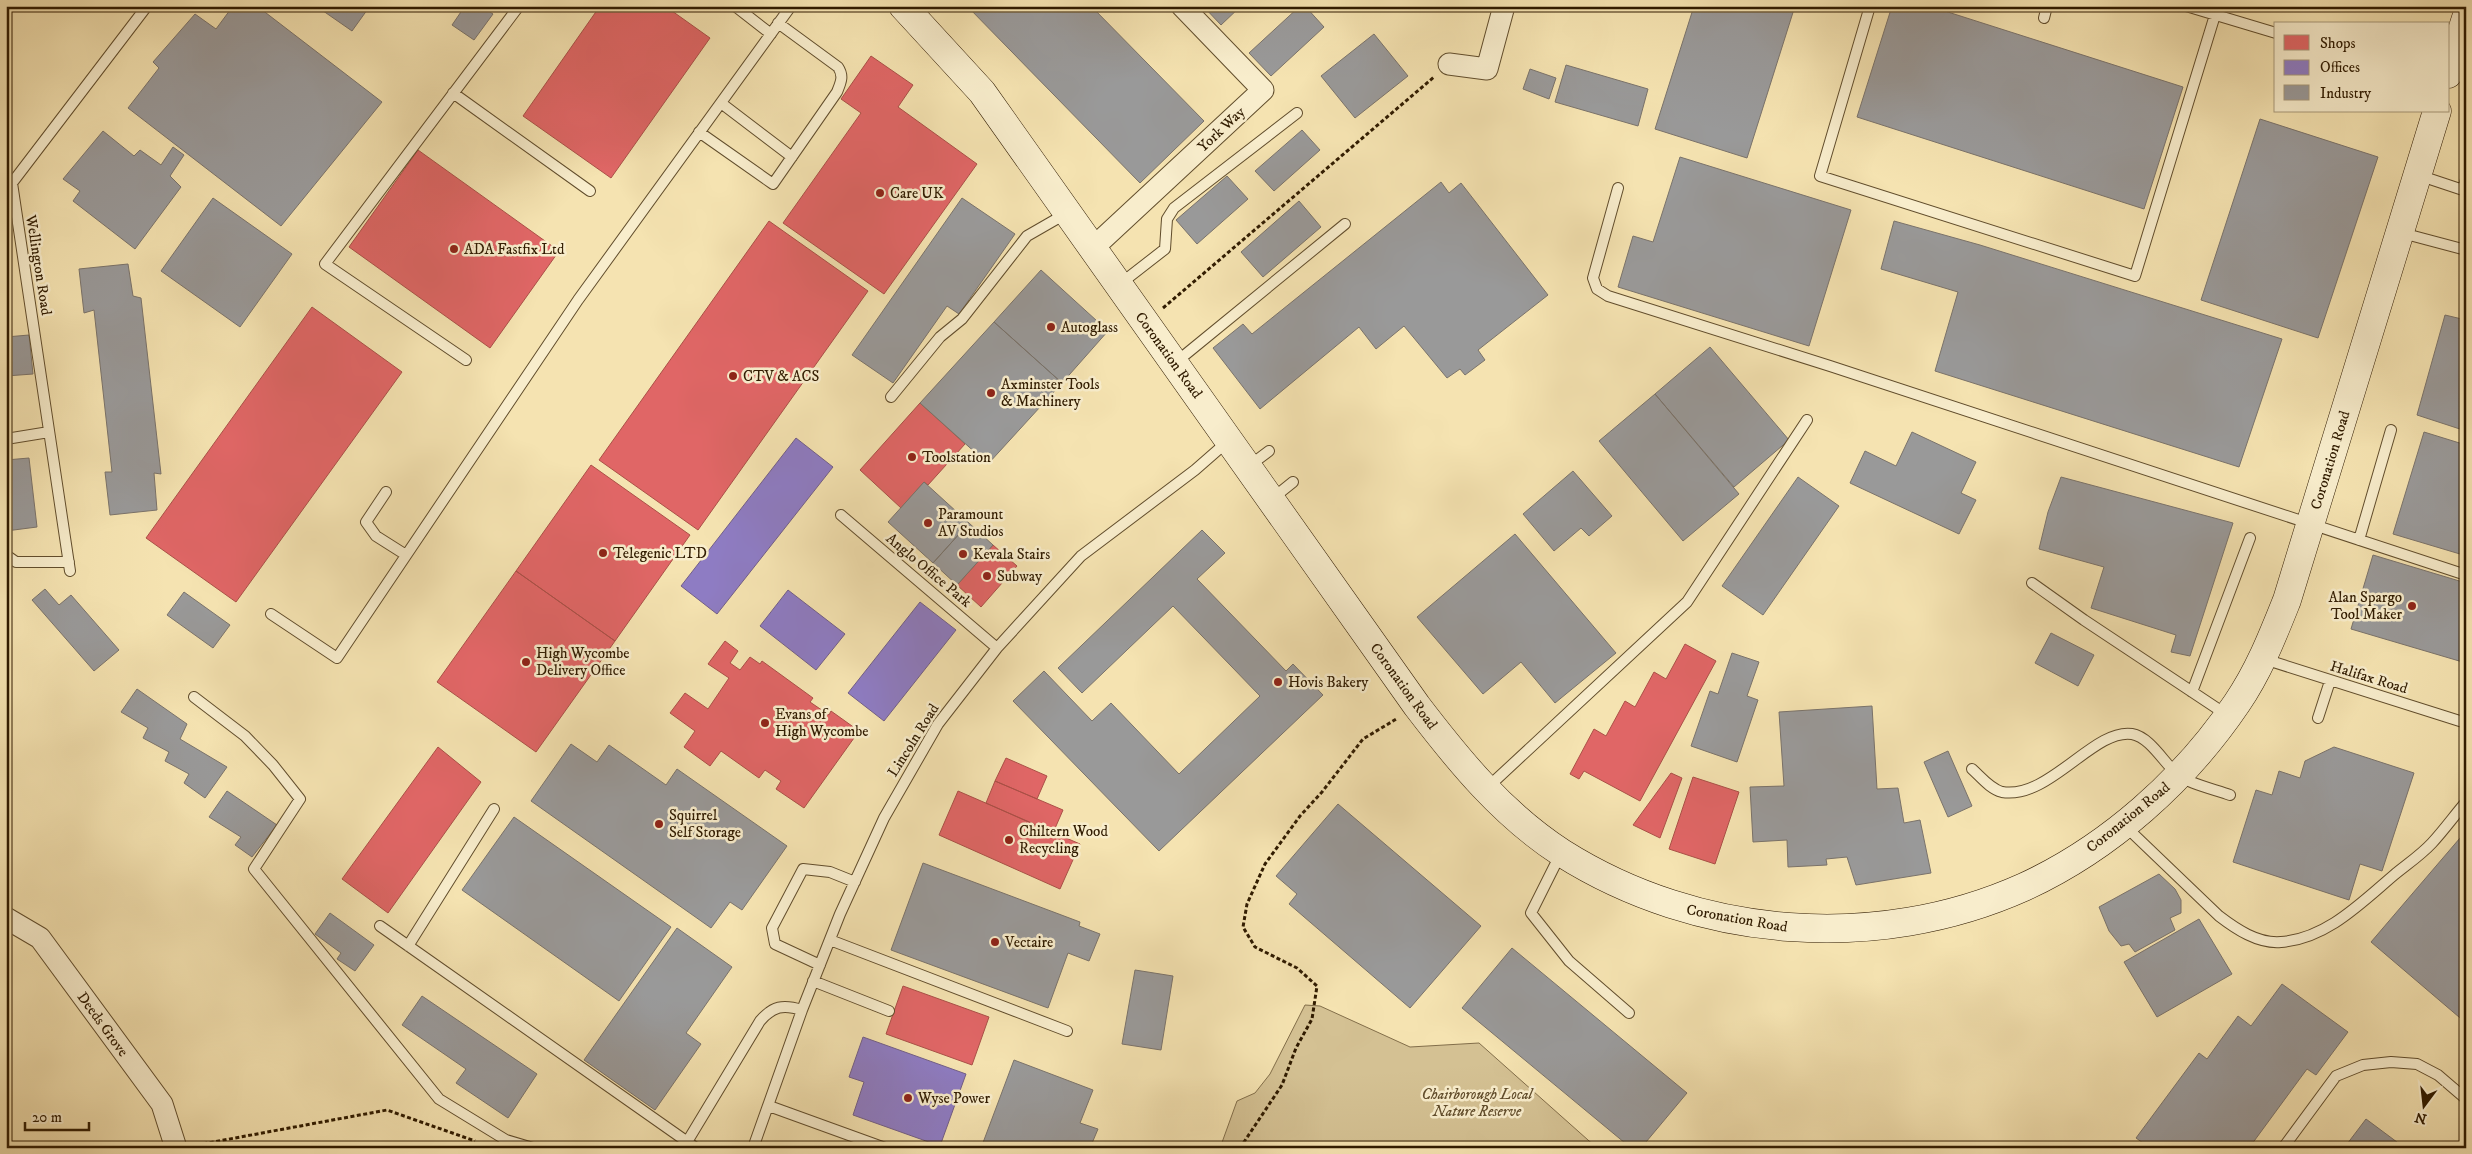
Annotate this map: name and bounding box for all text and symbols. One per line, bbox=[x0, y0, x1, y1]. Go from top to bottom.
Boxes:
legend bbox=[2274, 22, 2450, 112]
text: Shops bbox=[2320, 34, 2356, 53]
text: Offices bbox=[2320, 58, 2360, 77]
text: Industry bbox=[2320, 84, 2372, 103]
street label: York Way bbox=[1194, 102, 1250, 156]
place label: Care UK bbox=[890, 184, 944, 203]
marker: Care UK bbox=[874, 187, 886, 199]
street label: Wellington Road bbox=[21, 212, 56, 317]
place label: ADA Fastfix Ltd bbox=[464, 240, 565, 259]
marker: ADA Fastfix Ltd bbox=[448, 243, 460, 255]
street label: Coronation Road bbox=[1131, 308, 1207, 403]
place label: Autoglass bbox=[1061, 318, 1118, 337]
marker: Autoglass bbox=[1045, 321, 1057, 333]
place label: CTV & ACS bbox=[743, 367, 819, 386]
marker: CTV & ACS bbox=[727, 370, 739, 382]
place label: Axminster Tools & Machinery bbox=[1001, 375, 1100, 411]
marker: Axminster Tools & Machinery bbox=[985, 387, 997, 399]
street label: Coronation Road bbox=[2306, 408, 2355, 512]
place label: Toolstation bbox=[922, 448, 991, 467]
marker: Toolstation bbox=[906, 451, 918, 463]
place label: Paramount AV Studios bbox=[938, 505, 1004, 541]
marker: Paramount AV Studios bbox=[922, 517, 934, 529]
street label: Anglo Office Park bbox=[882, 529, 976, 612]
place label: Telegenic LTD bbox=[613, 544, 707, 563]
place label: Kevala Stairs bbox=[973, 545, 1050, 564]
marker: Telegenic LTD bbox=[597, 547, 609, 559]
marker: Kevala Stairs bbox=[957, 548, 969, 560]
place label: Subway bbox=[997, 567, 1043, 586]
marker: Subway bbox=[981, 570, 993, 582]
place label: Alan Spargo Tool Maker bbox=[2329, 588, 2402, 624]
marker: Alan Spargo Tool Maker bbox=[2406, 600, 2418, 612]
street label: Coronation Road bbox=[1366, 639, 1442, 734]
place label: High Wycombe Delivery Office bbox=[536, 644, 630, 680]
marker: High Wycombe Delivery Office bbox=[520, 656, 532, 668]
street label: Halifax Road bbox=[2328, 657, 2410, 698]
place label: Hovis Bakery bbox=[1288, 673, 1369, 692]
marker: Hovis Bakery bbox=[1272, 676, 1284, 688]
street label: Lincoln Road bbox=[883, 700, 944, 780]
place label: Evans of High Wycombe bbox=[775, 705, 869, 741]
marker: Evans of High Wycombe bbox=[759, 717, 771, 729]
street label: Coronation Road bbox=[2083, 777, 2174, 857]
place label: Squirrel Self Storage bbox=[669, 806, 741, 842]
marker: Squirrel Self Storage bbox=[653, 818, 665, 830]
place label: Chiltern Wood Recycling bbox=[1019, 822, 1108, 858]
marker: Chiltern Wood Recycling bbox=[1003, 834, 1015, 846]
street label: Coronation Road bbox=[1685, 900, 1789, 937]
place label: Vectaire bbox=[1004, 933, 1053, 952]
marker: Vectaire bbox=[989, 936, 1001, 948]
street label: Deeds Grove bbox=[73, 988, 132, 1060]
north arrow bbox=[2400, 1082, 2450, 1132]
park label: Chairborough Local Nature Reserve bbox=[1422, 1085, 1535, 1121]
place label: Wyse Power bbox=[917, 1089, 990, 1108]
marker: Wyse Power bbox=[902, 1092, 914, 1104]
scale bar bbox=[25, 1099, 89, 1131]
text: N bbox=[2413, 1107, 2429, 1128]
text: 20 m bbox=[32, 1108, 62, 1127]

